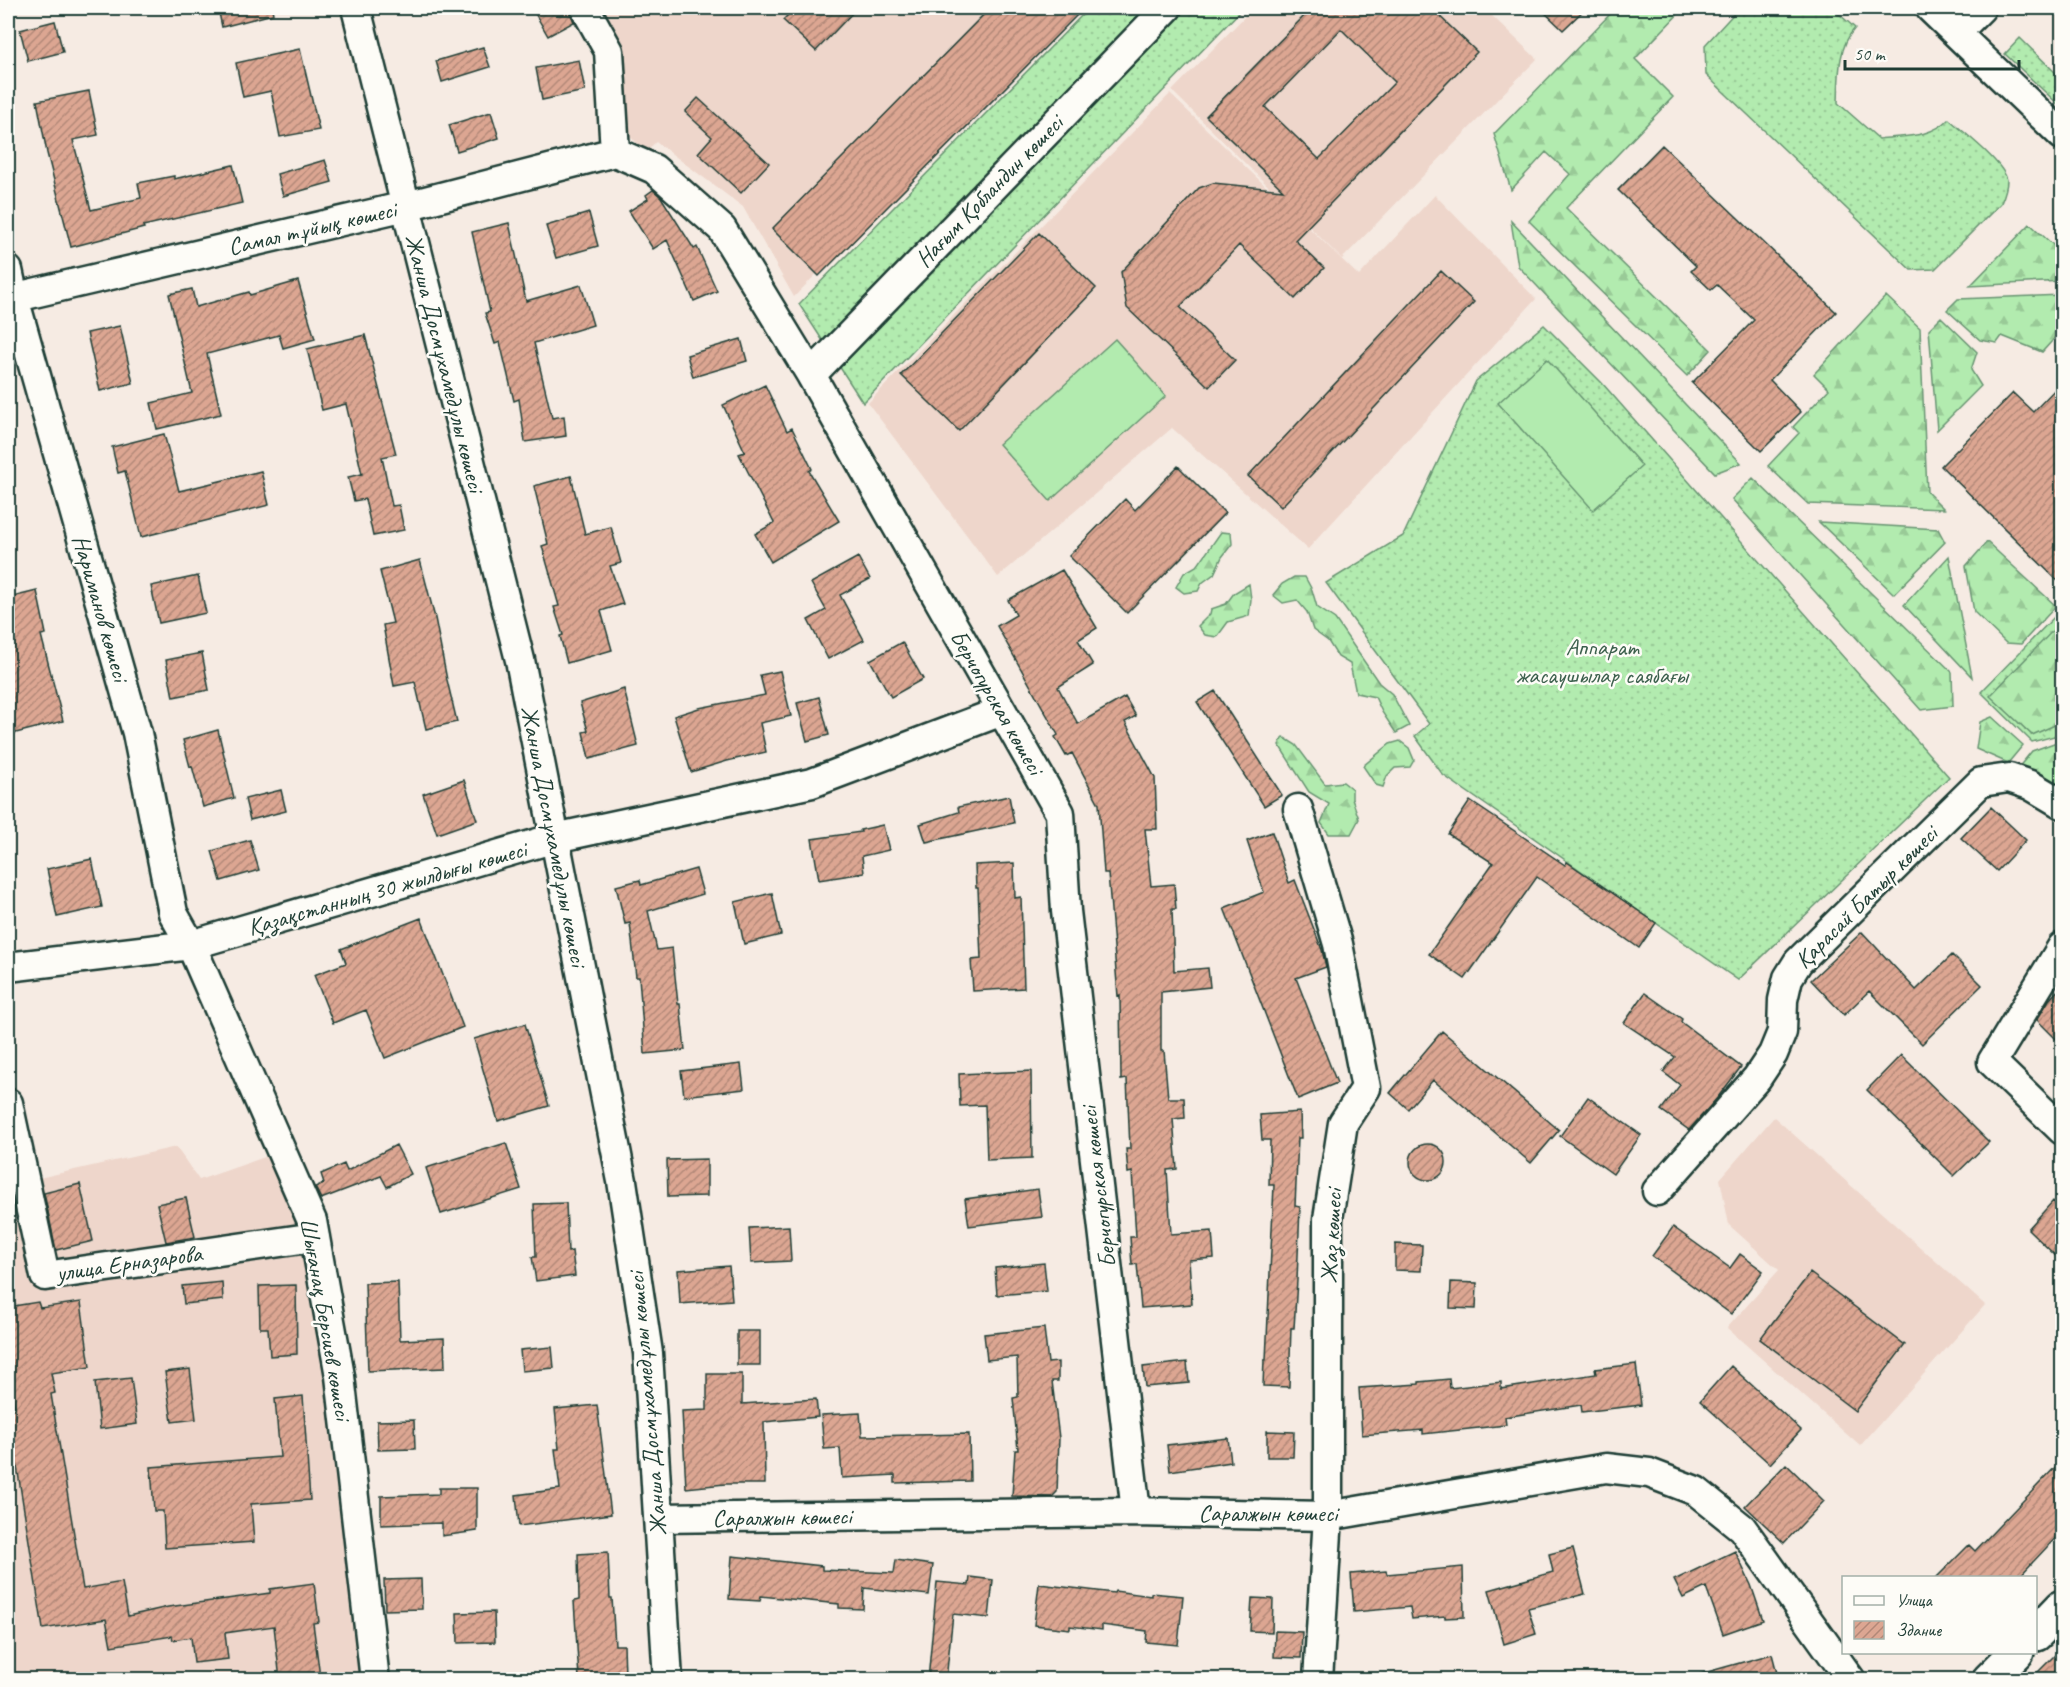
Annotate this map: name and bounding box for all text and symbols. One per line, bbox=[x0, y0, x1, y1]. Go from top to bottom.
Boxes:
scale bar bbox=[1845, 33, 2019, 71]
text: 50 m bbox=[1854, 43, 1887, 65]
street label: Нағым Қобландин көшесі bbox=[909, 107, 1071, 273]
street label: Самал тұйық көшесі bbox=[225, 194, 401, 262]
street label: Жанша Досмұхамедұлы көшесі bbox=[398, 231, 492, 498]
street label: Нариманов көшесі bbox=[66, 531, 137, 687]
street label: Берчогурская көшесі bbox=[943, 624, 1052, 782]
park label: Аппарат жасаушылар саябағы bbox=[1516, 632, 1690, 690]
street label: Жанша Досмұхамедұлы көшесі bbox=[514, 703, 594, 971]
street label: Қарасай Батыр көшесі bbox=[1788, 817, 1946, 975]
street label: Қазақстанның 30 жылдығы көшесі bbox=[244, 833, 533, 943]
street label: Берчогурская көшесі bbox=[1073, 1102, 1123, 1269]
street label: Жаз көшесі bbox=[1314, 1185, 1350, 1284]
street label: Шығанақ Берсиев көшесі bbox=[293, 1216, 359, 1425]
street label: улица Ерназарова bbox=[52, 1238, 205, 1288]
street label: Жанша Досмұхамедұлы көшесі bbox=[620, 1268, 673, 1537]
street label: Саралжын көшесі bbox=[1198, 1498, 1340, 1528]
street label: Саралжын көшесі bbox=[712, 1501, 854, 1533]
legend bbox=[1842, 1576, 2037, 1654]
text: Улица bbox=[1896, 1589, 1933, 1611]
text: Здание bbox=[1896, 1619, 1942, 1641]

